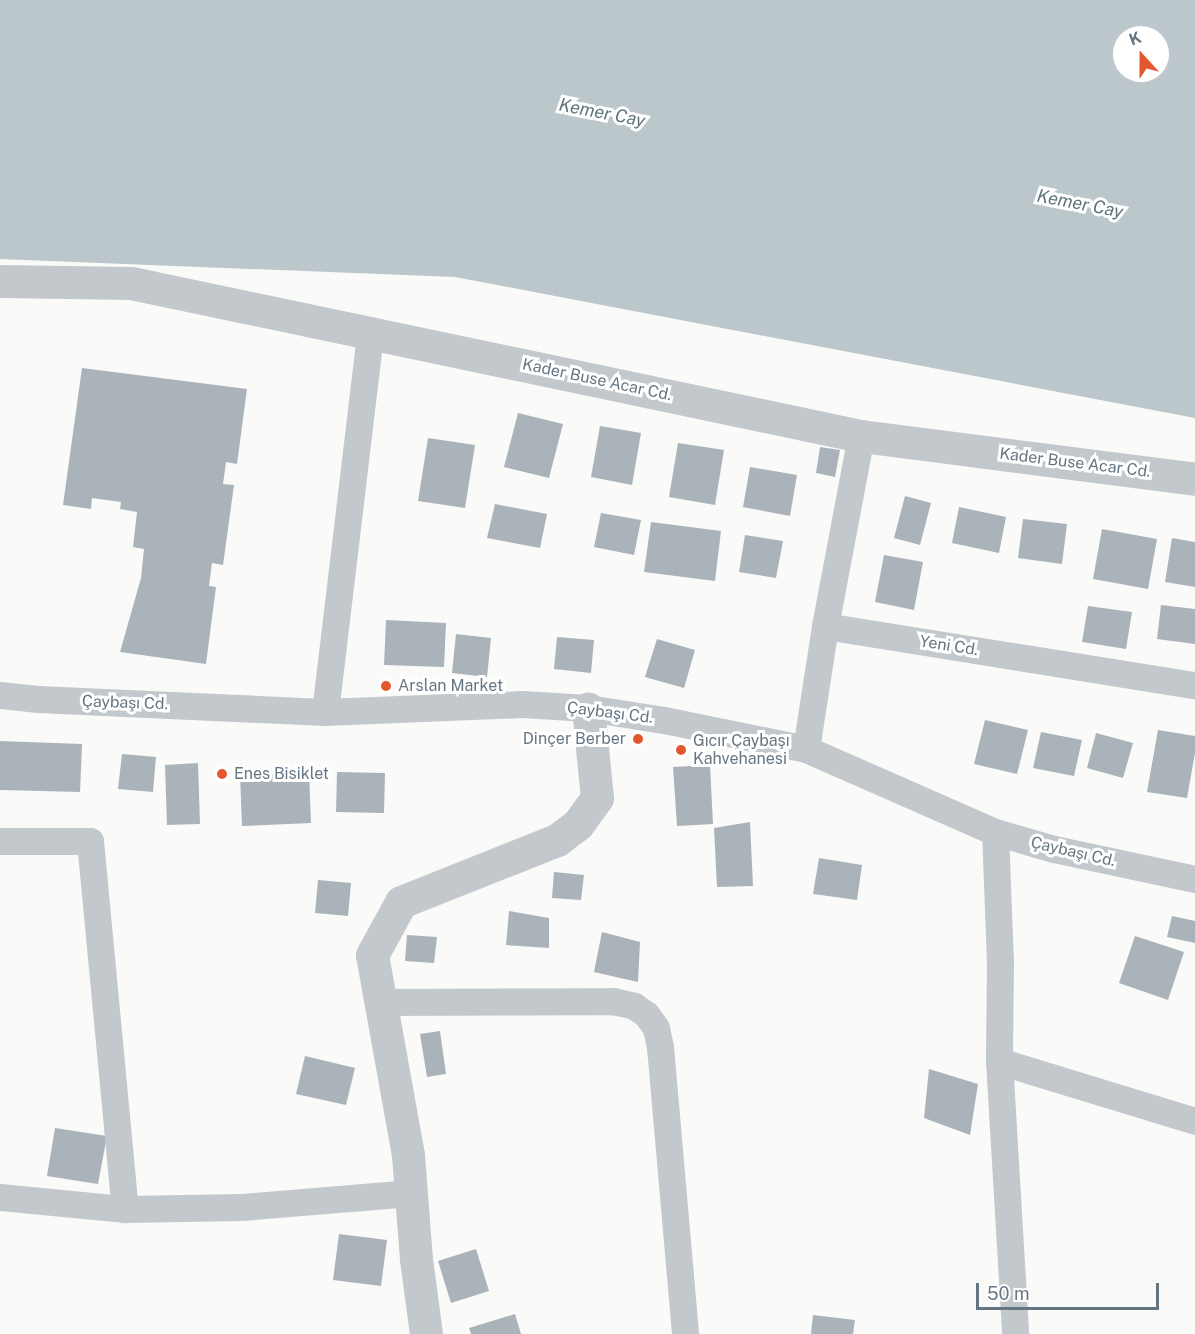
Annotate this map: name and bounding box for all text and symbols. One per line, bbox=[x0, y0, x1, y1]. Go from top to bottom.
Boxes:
north arrow bbox=[1111, 24, 1171, 84]
text: K bbox=[1126, 28, 1144, 50]
water label: Kemer Cay bbox=[557, 94, 647, 132]
water label: Kemer Cay bbox=[1035, 185, 1125, 223]
street label: Kader Buse Acar Cd. bbox=[521, 355, 673, 405]
street label: Kader Buse Acar Cd. bbox=[998, 444, 1152, 482]
street label: Yeni Cd. bbox=[918, 632, 980, 660]
place label: Arslan Market bbox=[398, 676, 503, 696]
marker: Arslan Market bbox=[379, 679, 393, 693]
street label: Çaybaşı Cd. bbox=[82, 692, 168, 714]
street label: Çaybaşı Cd. bbox=[566, 698, 654, 728]
place label: Dinçer Berber bbox=[523, 729, 626, 749]
place label: Gıcır Çaybaşı Kahvehanesi bbox=[693, 731, 790, 769]
marker: Dinçer Berber bbox=[631, 732, 645, 746]
marker: Gıcır Çaybaşı Kahvehanesi bbox=[674, 743, 688, 757]
place label: Enes Bisiklet bbox=[234, 764, 329, 784]
marker: Enes Bisiklet bbox=[215, 767, 229, 781]
street label: Çaybaşı Cd. bbox=[1029, 833, 1117, 871]
scale bar bbox=[979, 1271, 1162, 1309]
text: 50 m bbox=[987, 1283, 1030, 1304]

